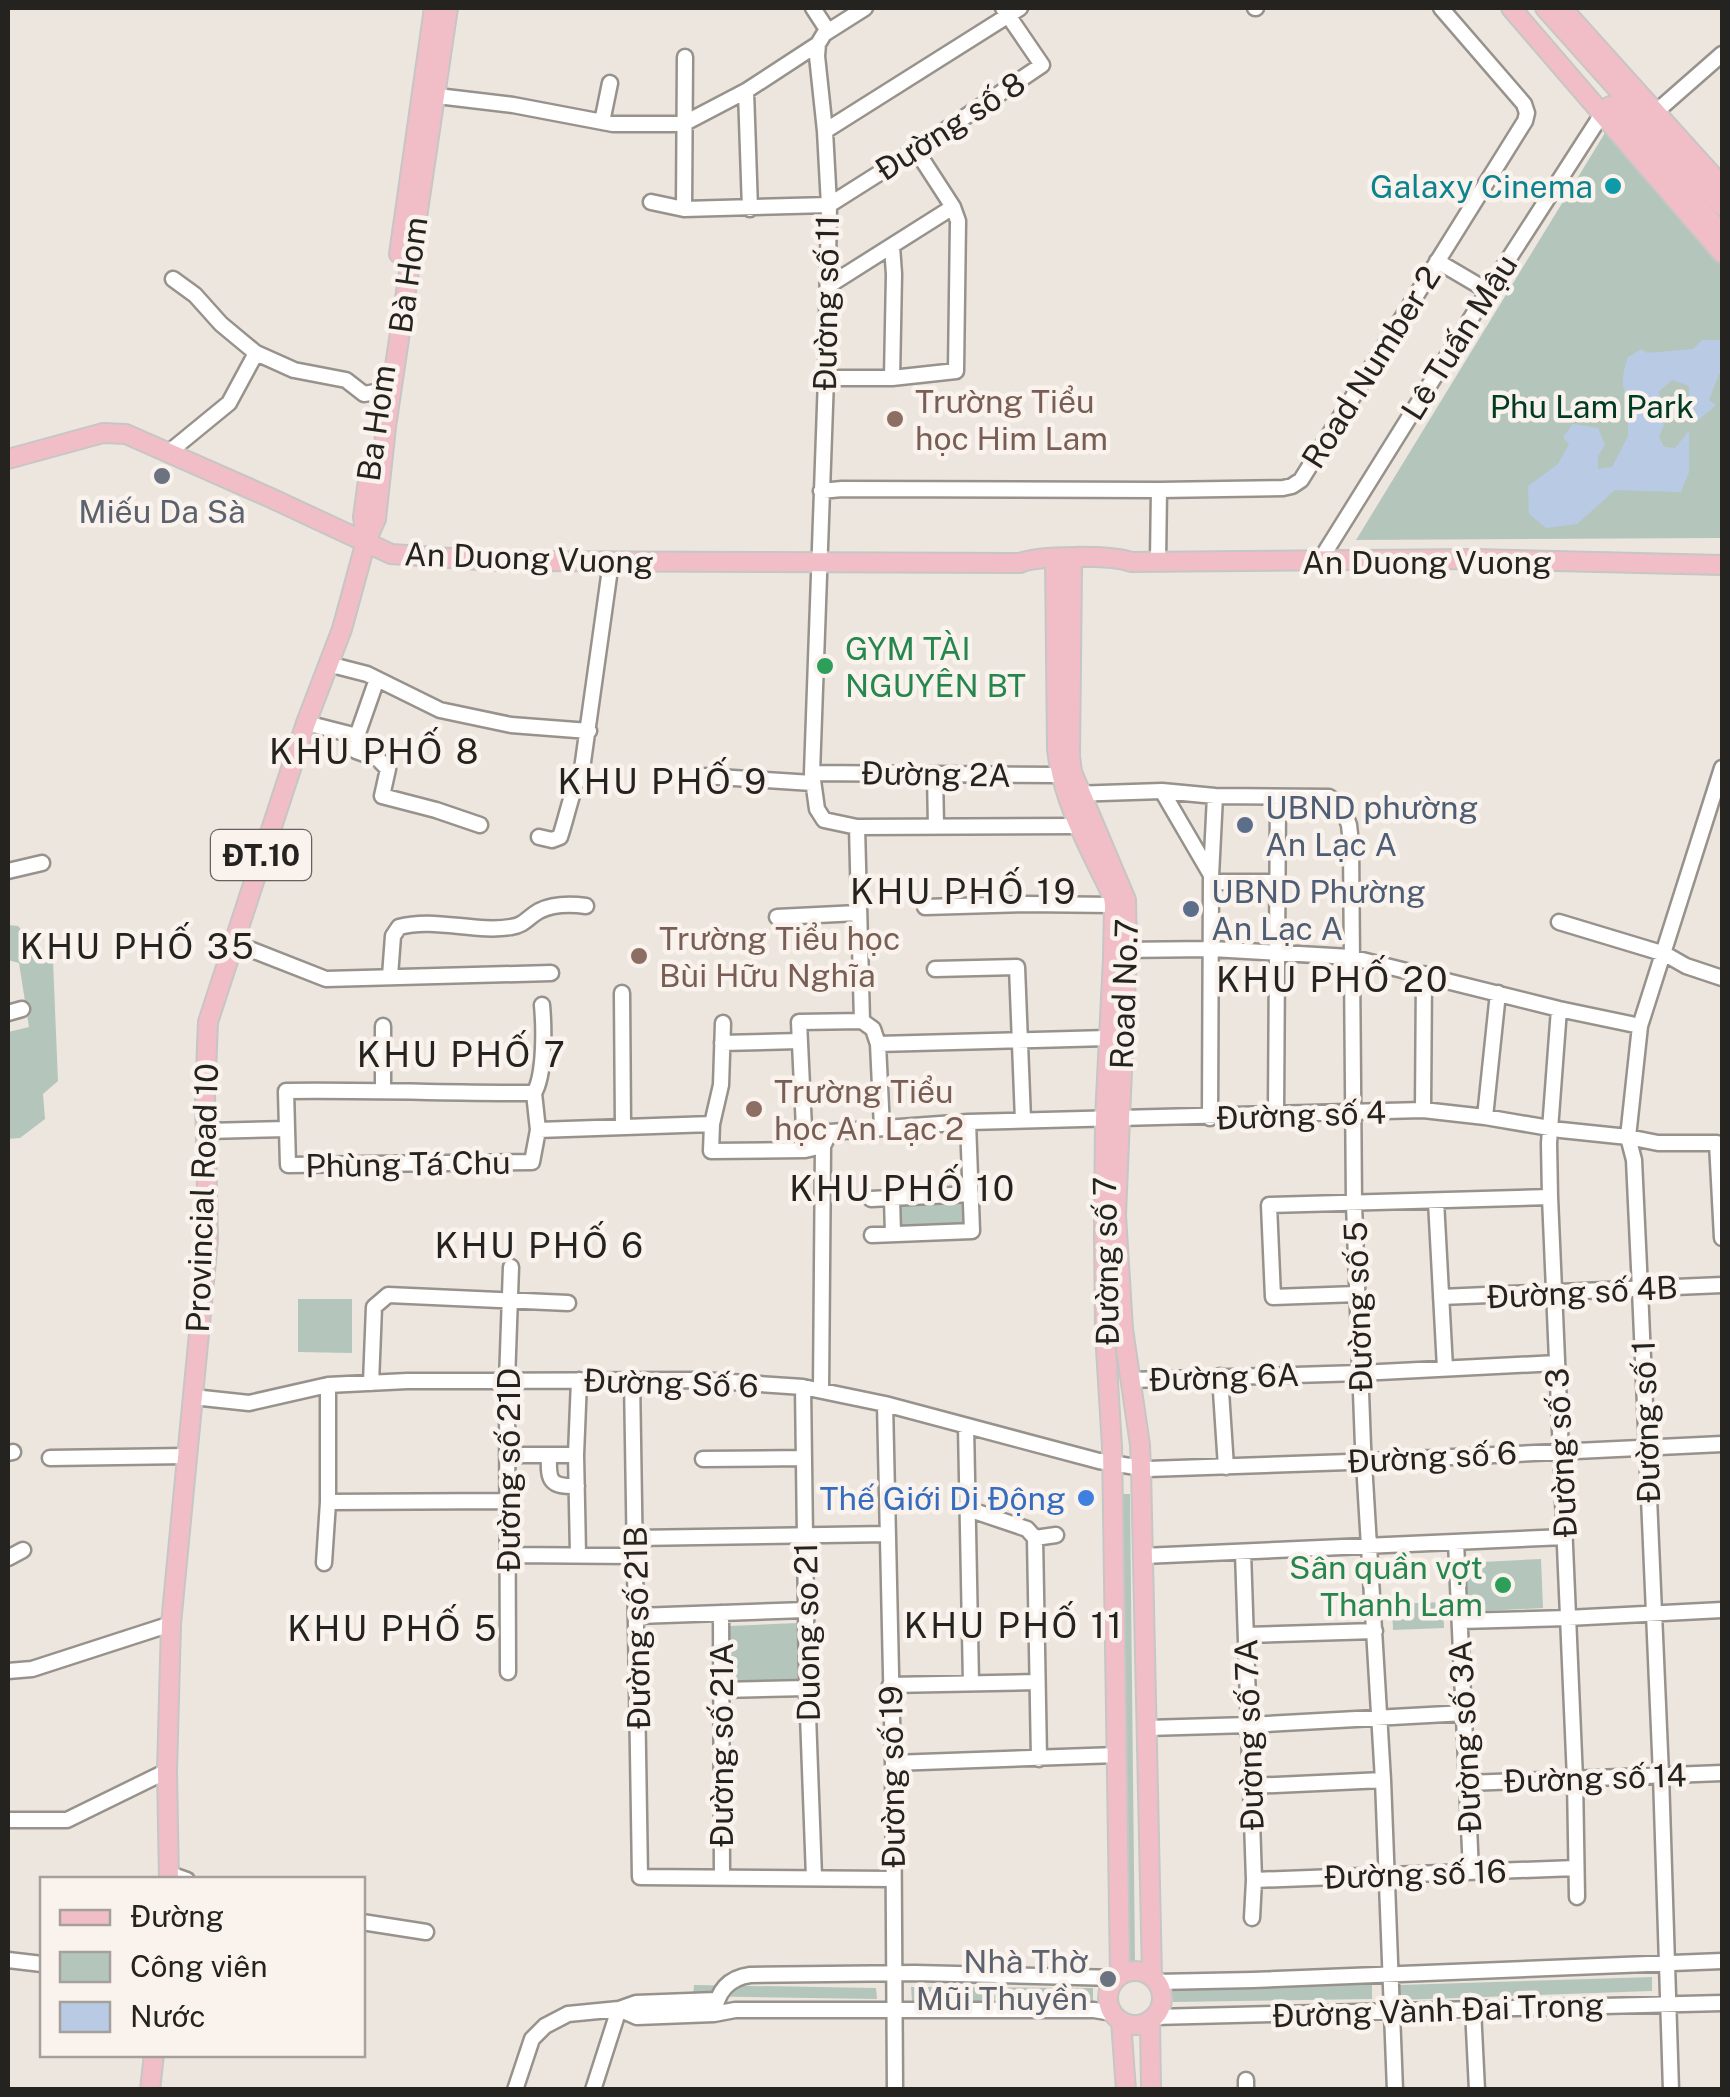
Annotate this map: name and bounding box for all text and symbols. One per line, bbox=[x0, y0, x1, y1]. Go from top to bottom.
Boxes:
street label: Đường số 8 bbox=[868, 64, 1032, 188]
place label: Galaxy Cinema bbox=[1370, 168, 1593, 205]
marker: Galaxy Cinema bbox=[1602, 175, 1624, 197]
street label: Bà Hom bbox=[382, 214, 434, 336]
street label: Đường số 11 bbox=[806, 215, 846, 391]
street label: Lê Tuấn Mậu bbox=[1394, 248, 1524, 426]
street label: Road Number 2 bbox=[1294, 259, 1448, 475]
street label: Ba Hom bbox=[350, 362, 402, 484]
place label: Trường Tiểu học Him Lam bbox=[915, 383, 1108, 457]
park label: Phu Lam Park bbox=[1490, 388, 1694, 425]
marker: Trường Tiểu học Him Lam bbox=[884, 408, 906, 430]
marker: Miếu Da Sà bbox=[151, 465, 173, 487]
place label: Miếu Da Sà bbox=[78, 493, 246, 530]
street label: An Duong Vuong bbox=[404, 535, 654, 581]
street label: An Duong Vuong bbox=[1302, 544, 1552, 581]
place label: GYM TÀI NGUYÊN BT bbox=[845, 630, 1026, 704]
marker: GYM TÀI NGUYÊN BT bbox=[814, 655, 836, 677]
district label: KHU PHỐ 8 bbox=[269, 727, 481, 772]
street label: Đường 2A bbox=[861, 754, 1011, 794]
district label: KHU PHỐ 9 bbox=[557, 757, 769, 802]
place label: UBND phường An Lạc A bbox=[1265, 789, 1479, 863]
marker: UBND phường An Lạc A bbox=[1234, 814, 1256, 836]
road number: ĐT.10 bbox=[211, 830, 311, 880]
district label: KHU PHỐ 19 bbox=[850, 867, 1078, 912]
place label: UBND Phường An Lạc A bbox=[1211, 873, 1426, 947]
marker: UBND Phường An Lạc A bbox=[1180, 898, 1202, 920]
street label: Road No.7 bbox=[1103, 918, 1145, 1070]
place label: Trường Tiểu học Bùi Hữu Nghĩa bbox=[659, 920, 900, 994]
district label: KHU PHỐ 35 bbox=[20, 922, 256, 967]
marker: Trường Tiểu học Bùi Hữu Nghĩa bbox=[628, 945, 650, 967]
district label: KHU PHỐ 20 bbox=[1216, 955, 1450, 1000]
district label: KHU PHỐ 7 bbox=[357, 1030, 567, 1075]
street label: Provincial Road 10 bbox=[179, 1063, 225, 1333]
place label: Trường Tiểu học An Lạc 2 bbox=[774, 1073, 964, 1147]
street label: Đường số 4 bbox=[1215, 1094, 1387, 1136]
marker: Trường Tiểu học An Lạc 2 bbox=[743, 1098, 765, 1120]
street label: Phùng Tá Chu bbox=[305, 1144, 511, 1184]
district label: KHU PHỐ 10 bbox=[789, 1164, 1017, 1209]
street label: Đường số 7 bbox=[1086, 1176, 1126, 1346]
district label: KHU PHỐ 6 bbox=[434, 1221, 646, 1266]
street label: Đường số 5 bbox=[1337, 1221, 1379, 1393]
street label: Đường số 4B bbox=[1485, 1269, 1679, 1315]
street label: Đường số 1 bbox=[1625, 1340, 1667, 1504]
street label: Đường 6A bbox=[1148, 1356, 1300, 1398]
street label: Đường Số 6 bbox=[583, 1361, 759, 1405]
street label: Đường số 3 bbox=[1538, 1367, 1584, 1539]
street label: Đường số 21D bbox=[490, 1368, 527, 1572]
street label: Đường số 6 bbox=[1346, 1434, 1518, 1480]
place label: Thế Giới Di Động bbox=[820, 1480, 1066, 1517]
marker: Thế Giới Di Động bbox=[1075, 1487, 1097, 1509]
street label: Đường số 21B bbox=[617, 1526, 657, 1730]
street label: Duong so 21 bbox=[787, 1542, 827, 1722]
place label: Sân quần vợt Thanh Lam bbox=[1289, 1549, 1483, 1623]
marker: Sân quần vợt Thanh Lam bbox=[1492, 1574, 1514, 1596]
district label: KHU PHỐ 11 bbox=[904, 1601, 1124, 1646]
district label: KHU PHỐ 5 bbox=[287, 1604, 499, 1649]
street label: Đường số 7A bbox=[1227, 1638, 1271, 1832]
street label: Đường số 3A bbox=[1441, 1640, 1489, 1834]
street label: Đường số 21A bbox=[703, 1643, 740, 1847]
street label: Đường số 19 bbox=[872, 1685, 912, 1869]
street label: Đường số 14 bbox=[1503, 1756, 1687, 1800]
street label: Đường số 16 bbox=[1323, 1852, 1507, 1896]
legend bbox=[40, 1877, 365, 2057]
text: Đường bbox=[130, 1898, 224, 1934]
place label: Nhà Thờ Mũi Thuyền bbox=[916, 1943, 1088, 2017]
text: Công viên bbox=[130, 1948, 268, 1984]
marker: Nhà Thờ Mũi Thuyền bbox=[1097, 1968, 1119, 1990]
street label: Đường Vành Đai Trong bbox=[1271, 1986, 1605, 2034]
text: Nước bbox=[130, 1998, 205, 2034]

